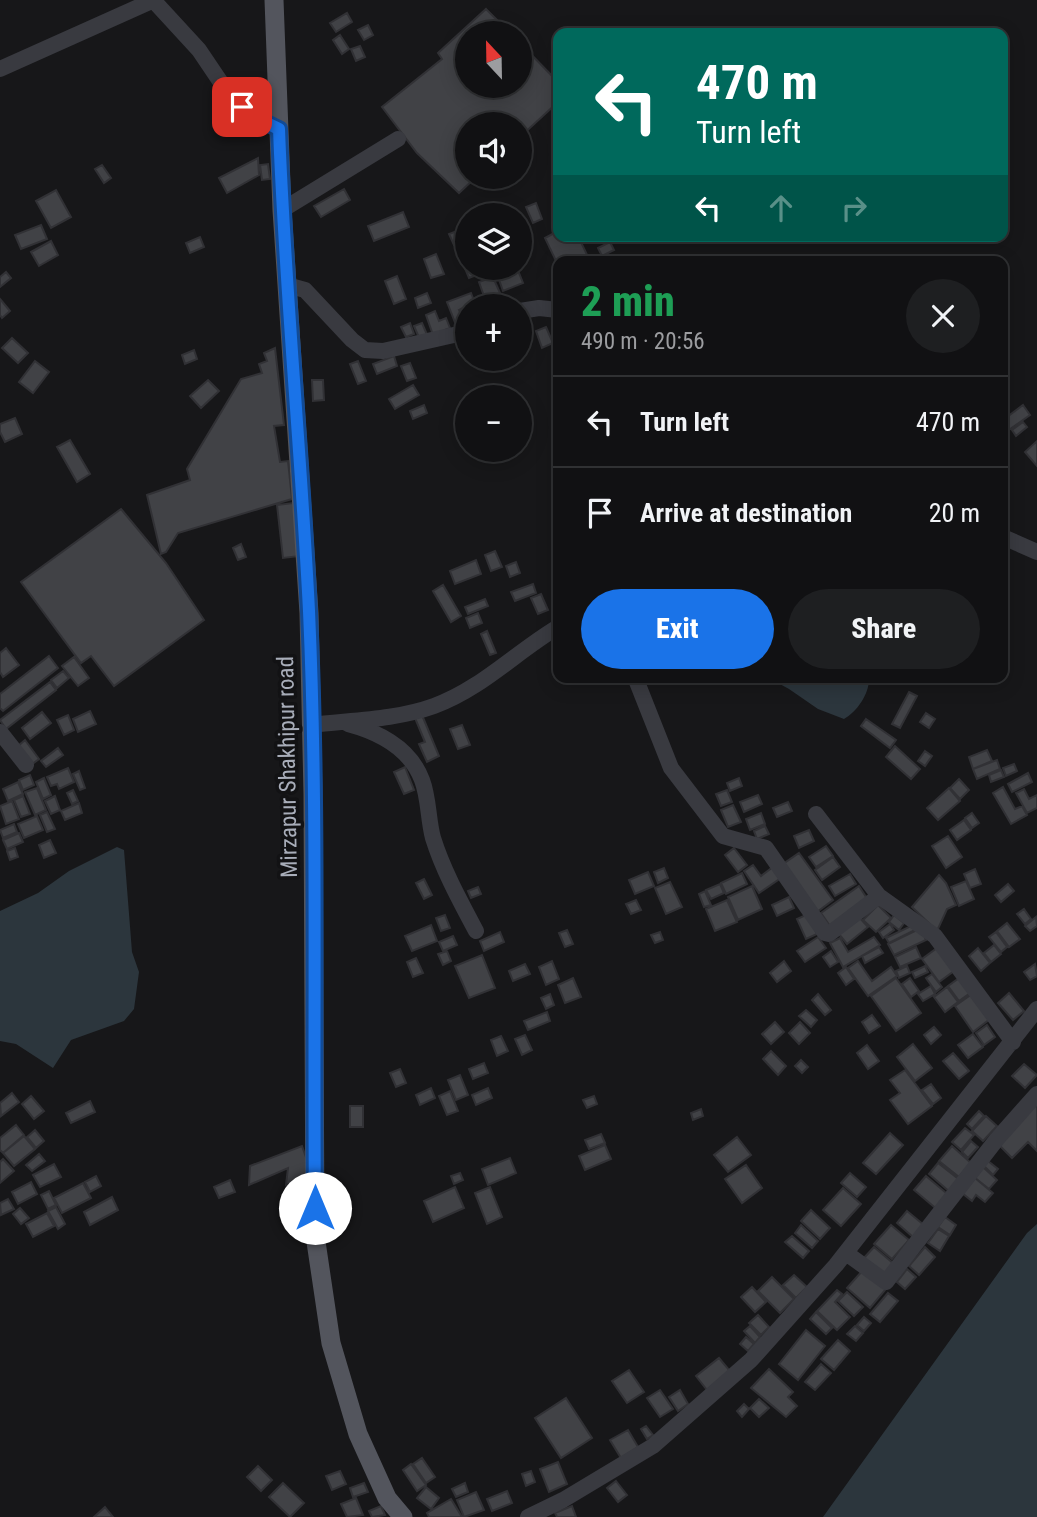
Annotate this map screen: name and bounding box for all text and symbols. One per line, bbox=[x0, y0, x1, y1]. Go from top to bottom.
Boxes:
north arrow bbox=[455, 21, 532, 98]
map controls bbox=[455, 21, 532, 462]
text: 470 m bbox=[696, 54, 818, 111]
icon: left bbox=[581, 56, 672, 147]
pin bbox=[212, 77, 272, 137]
icon: arrive bbox=[223, 88, 261, 126]
button: sound bbox=[455, 112, 532, 189]
text: Turn left bbox=[696, 113, 801, 151]
icon: left bbox=[689, 189, 727, 227]
icon: ahead bbox=[762, 189, 800, 227]
icon: right bbox=[835, 189, 873, 227]
button: layers bbox=[455, 203, 532, 280]
text: 2 min bbox=[581, 277, 675, 326]
button: close bbox=[906, 279, 980, 353]
button: + bbox=[455, 294, 532, 371]
text: 490 m · 20:56 bbox=[581, 328, 705, 355]
button: − bbox=[455, 385, 532, 462]
icon: left bbox=[581, 403, 619, 441]
text: Turn left bbox=[640, 407, 729, 437]
text: 470 m bbox=[916, 407, 980, 437]
icon: arrive bbox=[581, 494, 619, 532]
text: Arrive at destination bbox=[640, 498, 852, 528]
text: 20 m bbox=[929, 498, 980, 528]
button: Exit bbox=[581, 589, 774, 669]
button: Share bbox=[788, 589, 980, 669]
street label: Mirzapur Shakhipur road bbox=[272, 656, 303, 878]
position arrow bbox=[278, 1171, 352, 1245]

